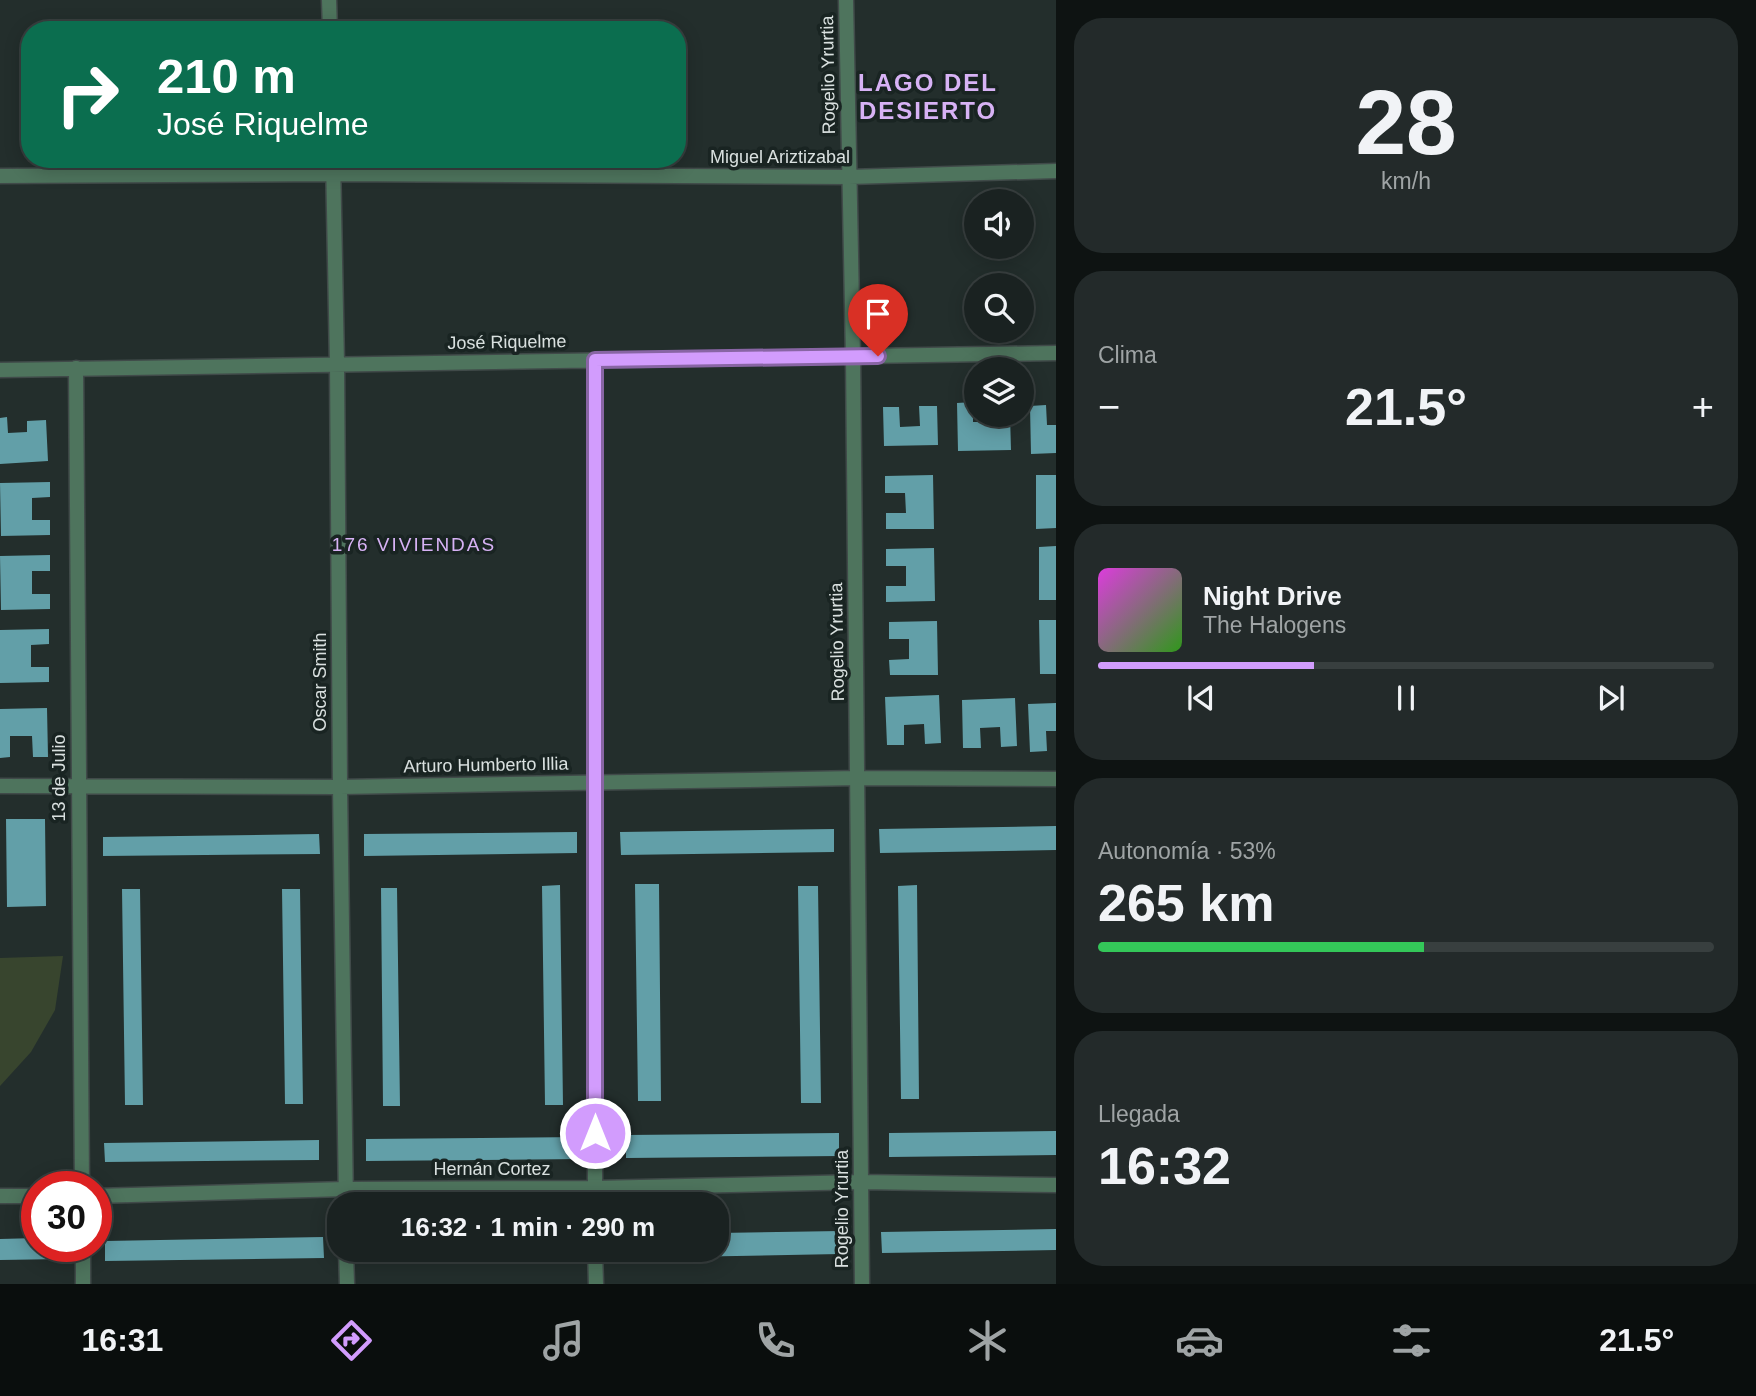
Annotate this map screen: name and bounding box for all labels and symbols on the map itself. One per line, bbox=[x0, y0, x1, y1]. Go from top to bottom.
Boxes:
street label: Rogelio Yrurtia bbox=[817, 14, 839, 135]
district label: LAGO DEL DESIERTO bbox=[858, 69, 998, 124]
street label: Miguel Ariztizabal bbox=[710, 147, 850, 167]
pin bbox=[848, 284, 908, 356]
street label: José Riquelme bbox=[447, 331, 567, 353]
district label: 176 VIVIENDAS bbox=[332, 534, 496, 555]
street label: Rogelio Yrurtia bbox=[826, 581, 848, 702]
street label: Oscar Smith bbox=[310, 632, 330, 732]
street label: 13 de Julio bbox=[49, 734, 69, 822]
street label: Arturo Humberto Illia bbox=[403, 754, 570, 776]
position arrow bbox=[558, 1096, 632, 1170]
street label: Rogelio Yrurtia bbox=[832, 1149, 852, 1268]
street label: Hernán Cortez bbox=[433, 1159, 551, 1179]
speed limit sign: 30 bbox=[21, 1171, 112, 1262]

